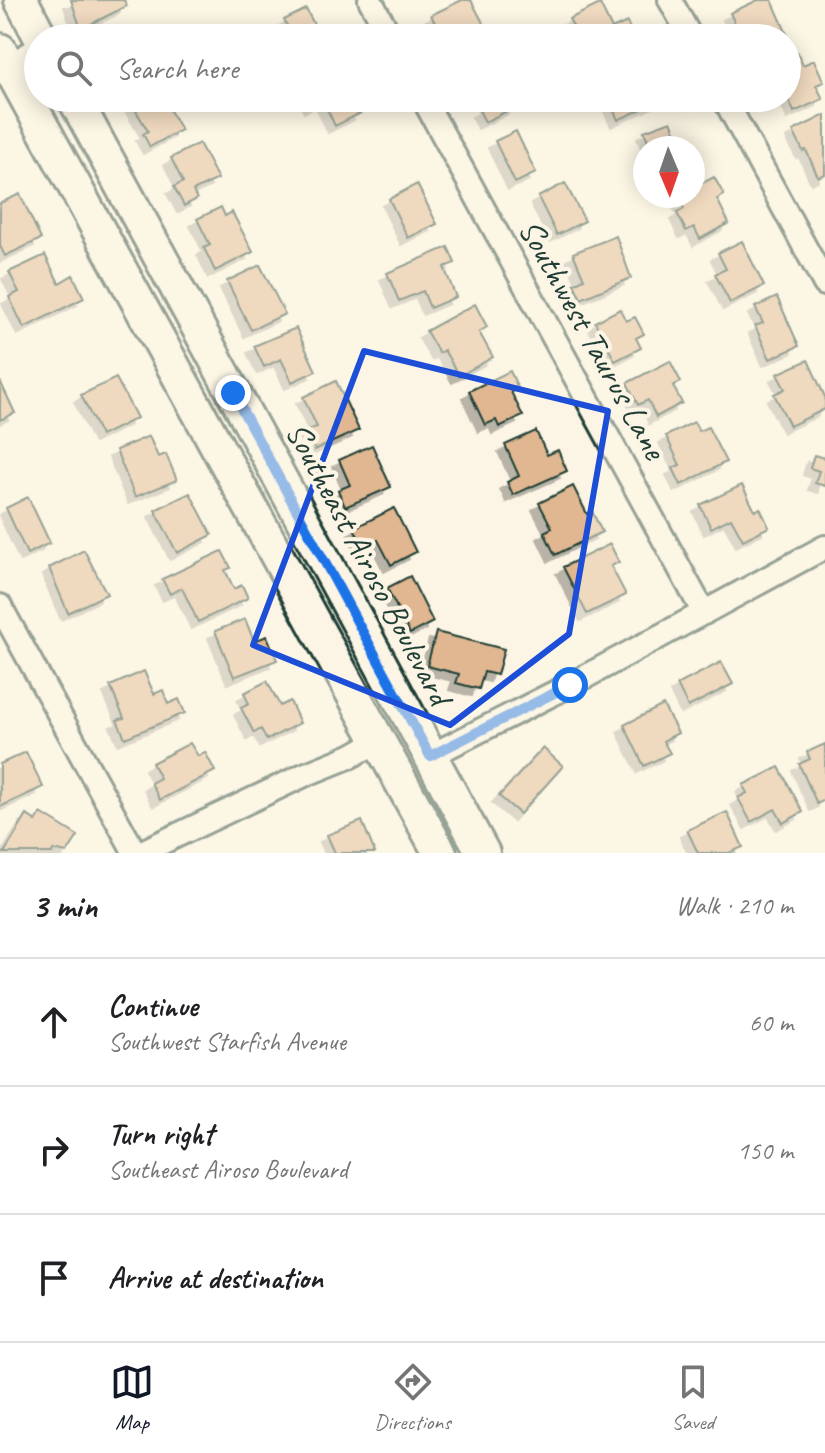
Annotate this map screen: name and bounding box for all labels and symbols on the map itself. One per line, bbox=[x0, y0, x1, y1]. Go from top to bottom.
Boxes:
north arrow bbox=[633, 136, 705, 208]
street label: Southwest Taurus Lane bbox=[509, 212, 678, 468]
route end bbox=[215, 375, 251, 411]
street label: Southeast Airoso Boulevard bbox=[276, 415, 464, 716]
route start bbox=[552, 667, 588, 703]

